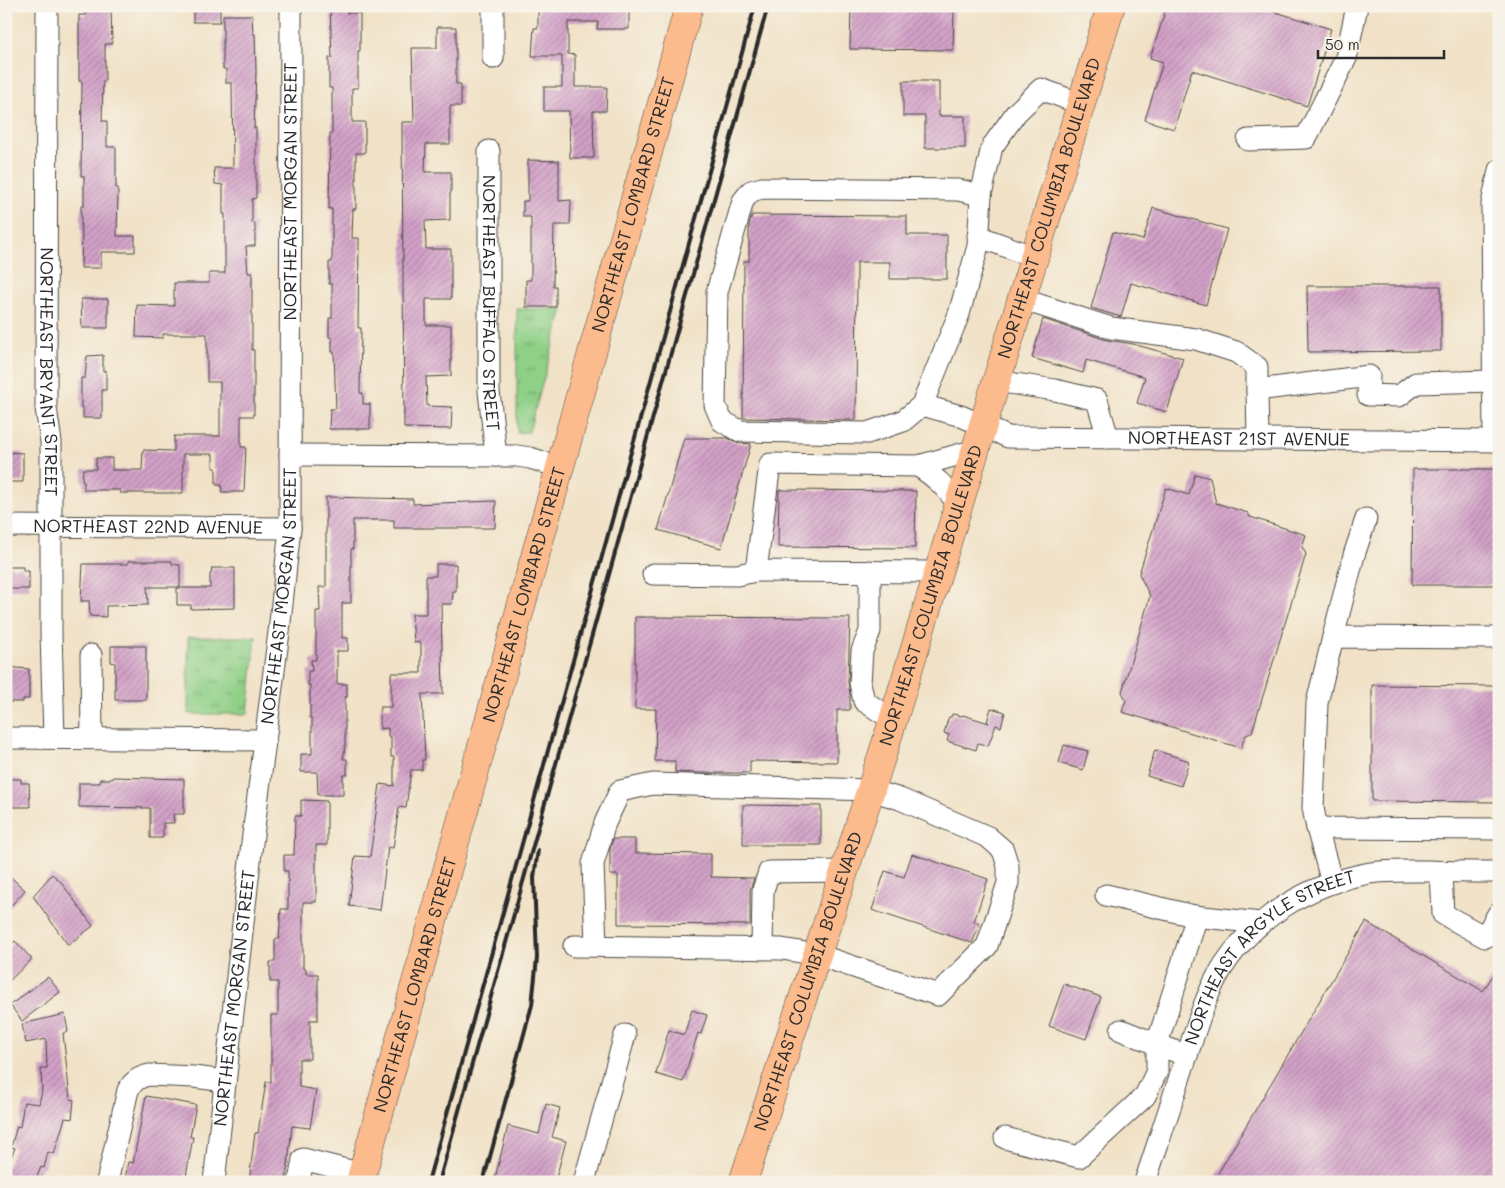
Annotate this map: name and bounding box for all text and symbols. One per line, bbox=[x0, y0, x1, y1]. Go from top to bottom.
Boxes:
scale bar bbox=[1318, 28, 1444, 60]
text: 50 m bbox=[1325, 34, 1360, 54]
street label: NORTHEAST COLUMBIA BOULEVARD bbox=[991, 54, 1106, 361]
street label: NORTHEAST MORGAN STREET bbox=[277, 62, 302, 321]
street label: NORTHEAST LOMBARD STREET bbox=[585, 74, 680, 335]
street label: NORTHEAST BUFFALO STREET bbox=[478, 175, 506, 432]
street label: NORTHEAST BRYANT STREET bbox=[35, 247, 64, 496]
street label: NORTHEAST 21ST AVENUE bbox=[1128, 425, 1350, 451]
street label: NORTHEAST COLUMBIA BOULEVARD bbox=[873, 442, 987, 749]
street label: NORTHEAST LOMBARD STREET bbox=[476, 464, 571, 725]
street label: NORTHEAST MORGAN STREET bbox=[254, 467, 301, 726]
street label: NORTHEAST 22ND AVENUE bbox=[33, 513, 263, 539]
street label: NORTHEAST COLUMBIA BOULEVARD bbox=[747, 828, 867, 1134]
street label: NORTHEAST LOMBARD STREET bbox=[367, 854, 461, 1115]
street label: NORTHEAST ARGYLE STREET bbox=[1178, 864, 1357, 1048]
street label: NORTHEAST MORGAN STREET bbox=[207, 868, 260, 1128]

